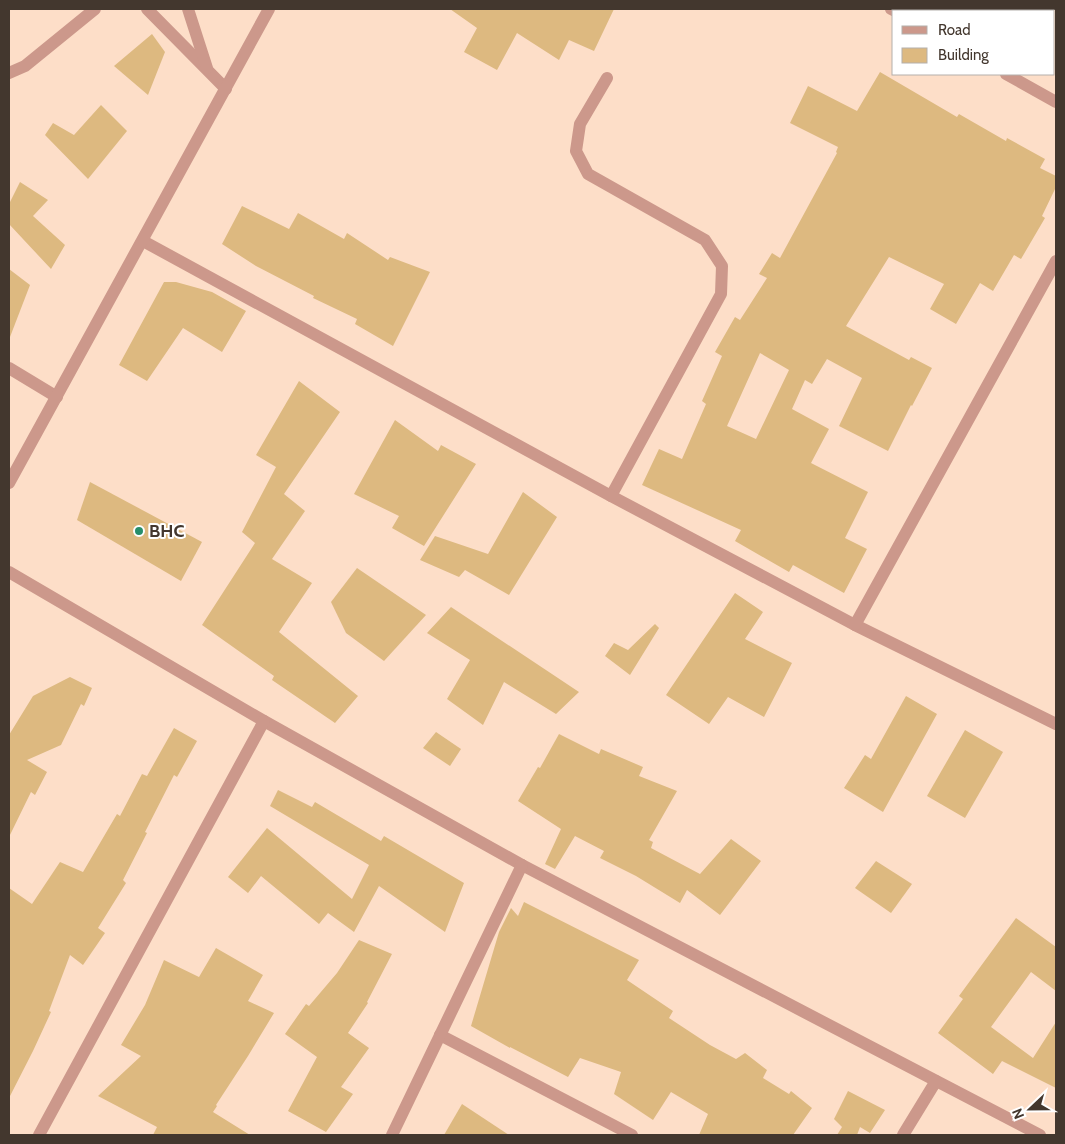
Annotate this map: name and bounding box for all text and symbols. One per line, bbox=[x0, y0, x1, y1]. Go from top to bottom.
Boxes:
legend bbox=[892, 10, 1055, 75]
text: Road bbox=[938, 21, 971, 39]
text: Building bbox=[938, 46, 989, 64]
place label: BHC bbox=[149, 520, 184, 542]
marker: BHC bbox=[133, 525, 145, 537]
north arrow bbox=[1005, 1084, 1055, 1134]
text: N bbox=[1008, 1106, 1028, 1122]

